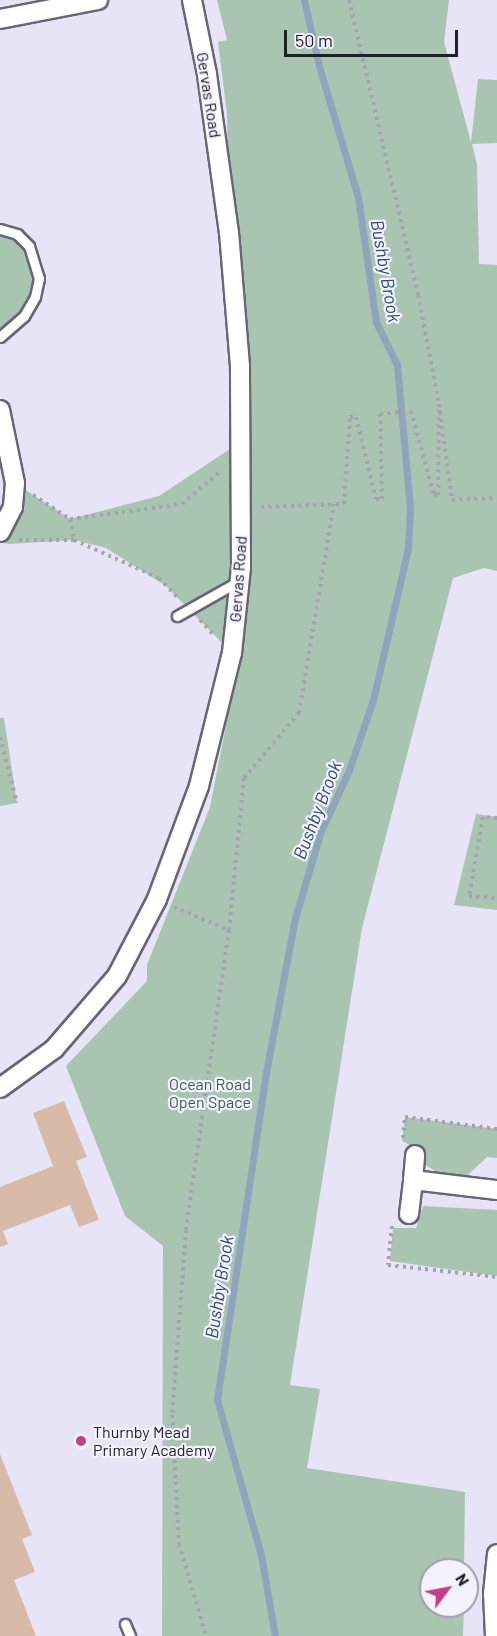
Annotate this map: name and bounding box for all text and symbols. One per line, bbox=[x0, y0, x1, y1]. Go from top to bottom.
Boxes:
scale bar bbox=[287, 18, 461, 56]
text: 50 m bbox=[295, 29, 333, 51]
street label: Gervas Road bbox=[193, 51, 225, 139]
water label: Bushby Brook bbox=[366, 218, 406, 324]
street label: Gervas Road bbox=[225, 535, 251, 623]
water label: Bushby Brook bbox=[288, 758, 346, 862]
park label: Ocean Road Open Space bbox=[169, 1074, 251, 1112]
water label: Bushby Brook bbox=[200, 1234, 238, 1340]
place label: Thurnby Mead Primary Academy bbox=[93, 1422, 214, 1460]
marker: Thurnby Mead Primary Academy bbox=[74, 1434, 88, 1448]
north arrow bbox=[419, 1558, 479, 1618]
text: N bbox=[452, 1570, 474, 1589]

